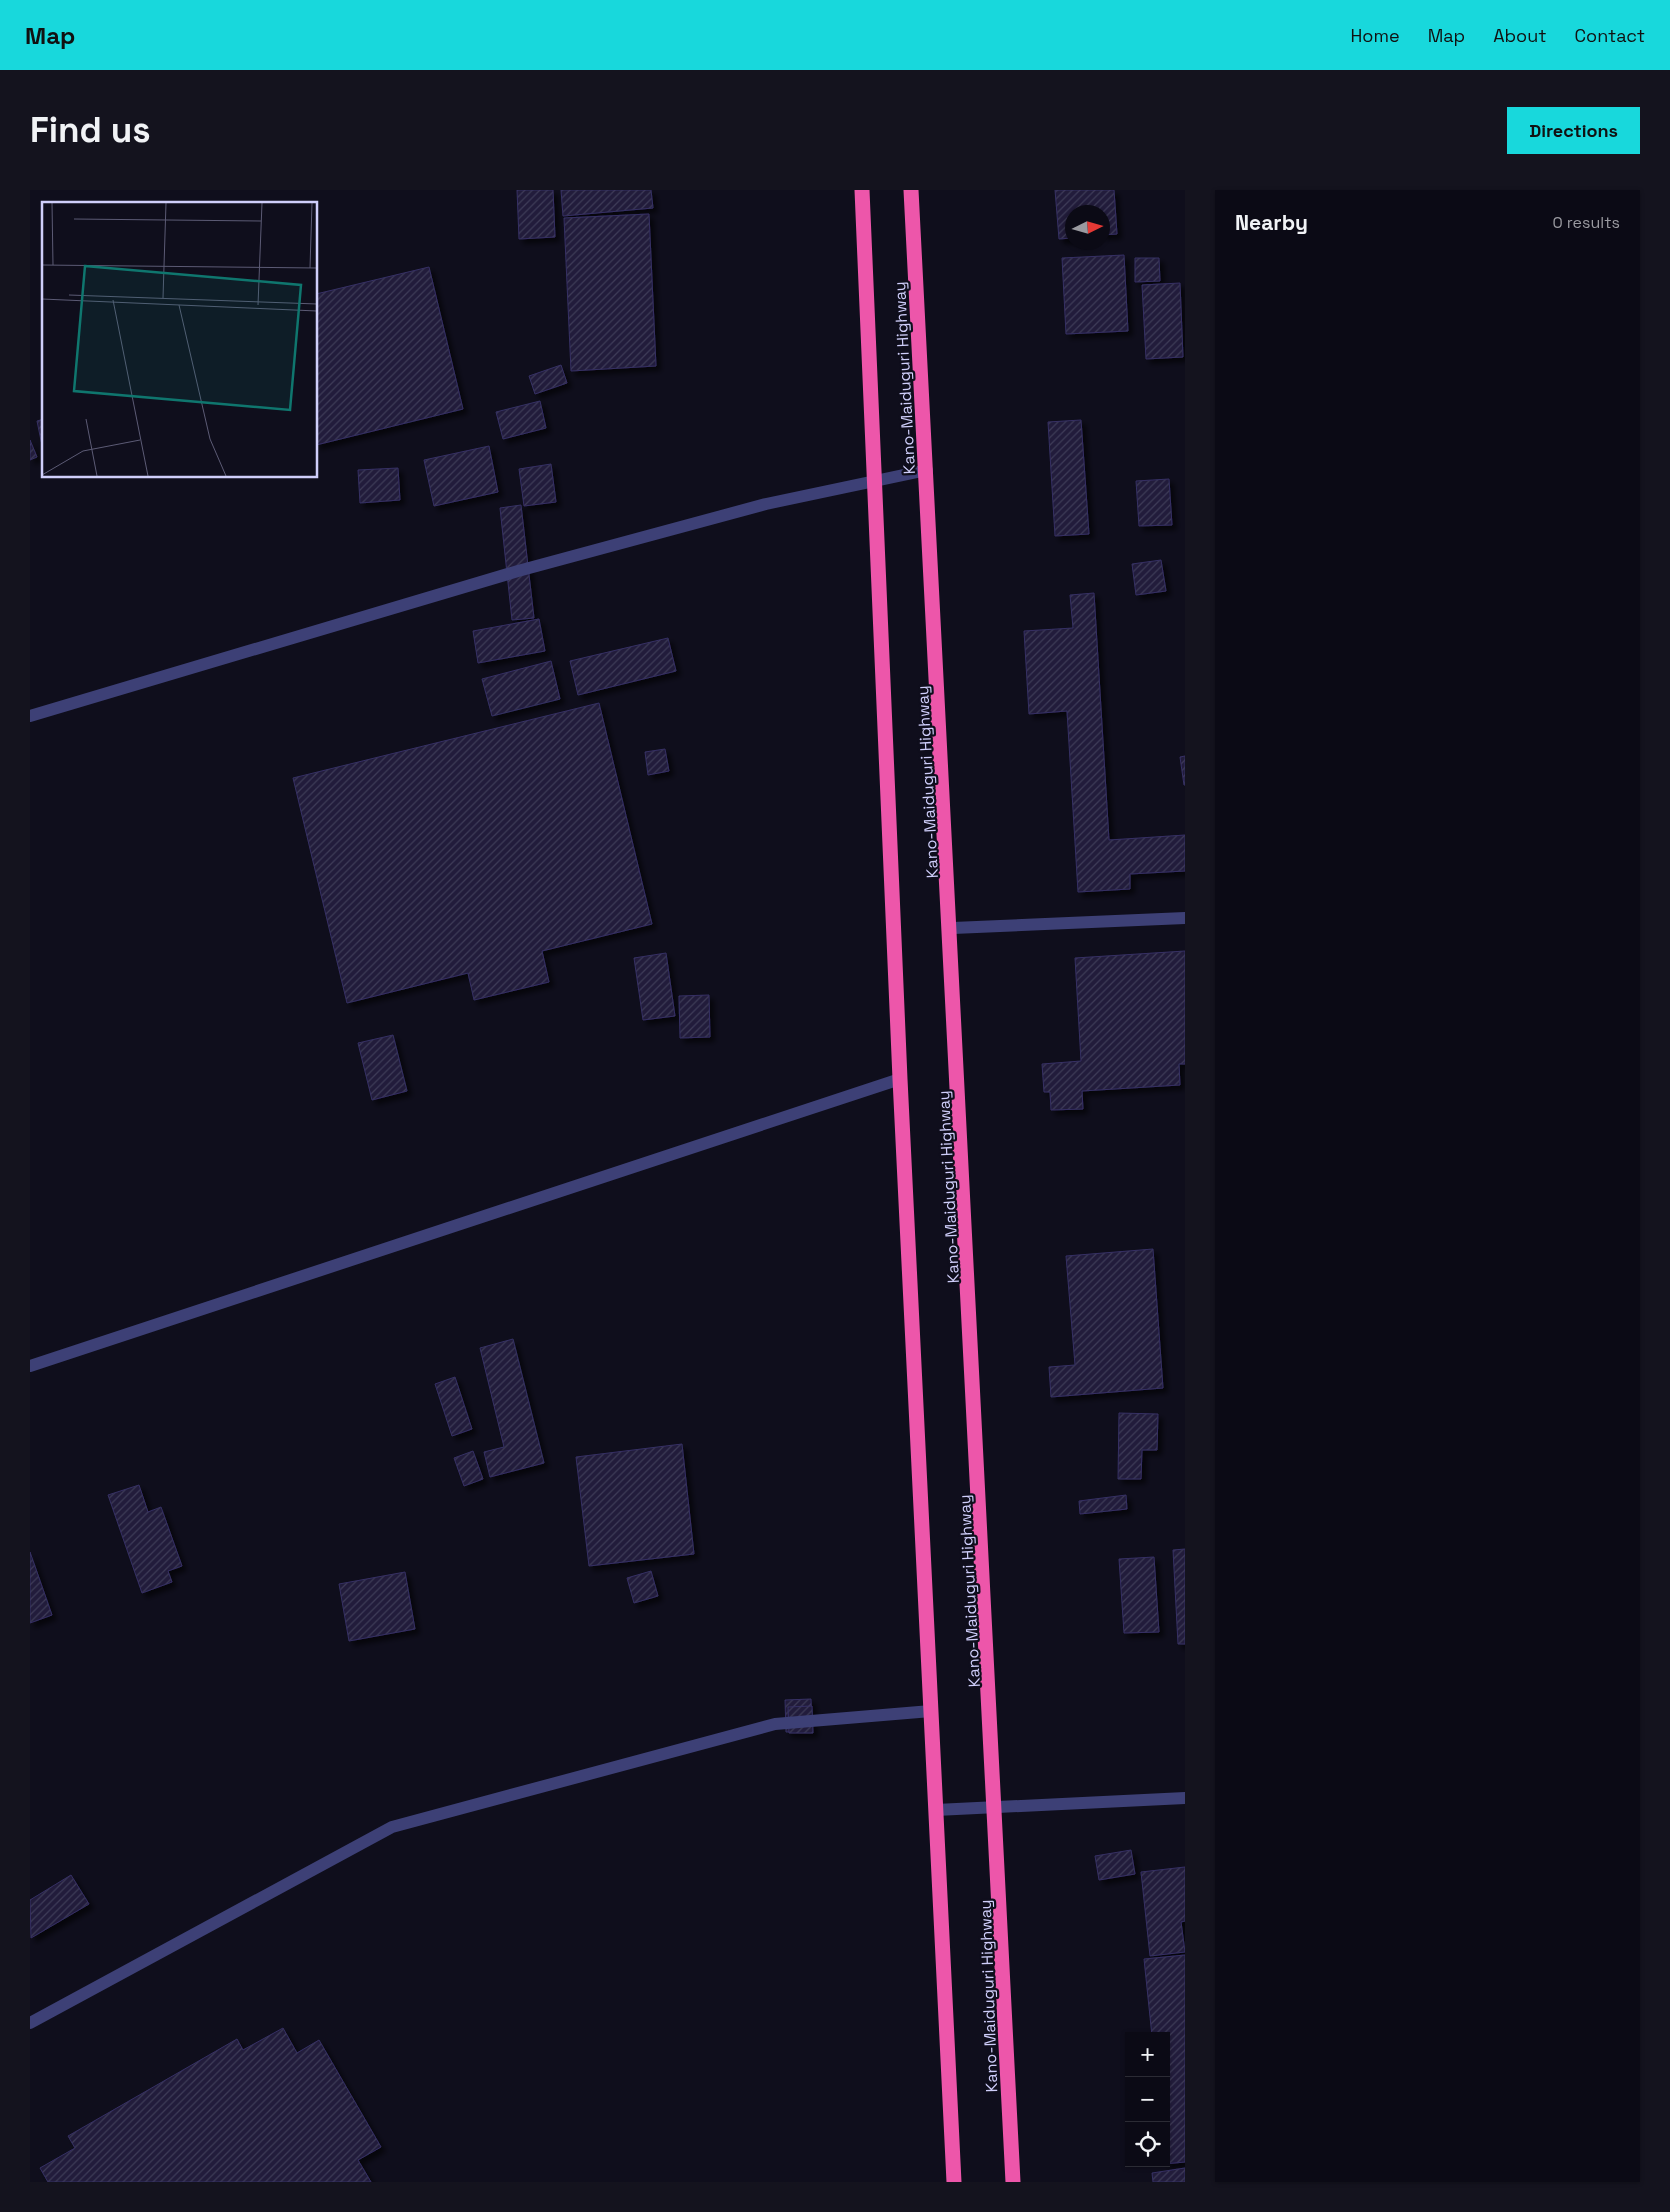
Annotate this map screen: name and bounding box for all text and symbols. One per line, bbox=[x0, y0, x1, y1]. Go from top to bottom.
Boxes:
text: Map bbox=[25, 20, 75, 51]
text: Home bbox=[1351, 24, 1400, 47]
text: Map bbox=[1428, 24, 1465, 47]
text: About bbox=[1493, 24, 1547, 47]
text: Contact bbox=[1575, 24, 1645, 47]
button: Directions bbox=[1507, 107, 1640, 154]
text: Find us bbox=[30, 108, 151, 152]
inset map bbox=[42, 202, 318, 478]
north arrow bbox=[1065, 205, 1110, 250]
text: Nearby bbox=[1235, 209, 1308, 236]
text: 0 results bbox=[1552, 212, 1620, 233]
street label: Kano-Maiduguri Highway bbox=[889, 281, 920, 475]
street label: Kano-Maiduguri Highway bbox=[912, 685, 943, 879]
street label: Kano-Maiduguri Highway bbox=[933, 1090, 964, 1284]
street label: Kano-Maiduguri Highway bbox=[954, 1494, 985, 1688]
street label: Kano-Maiduguri Highway bbox=[975, 1899, 1002, 2093]
map controls bbox=[1125, 2032, 1170, 2167]
button: + bbox=[1125, 2032, 1170, 2077]
button: − bbox=[1125, 2077, 1170, 2122]
button: locate bbox=[1125, 2122, 1170, 2167]

